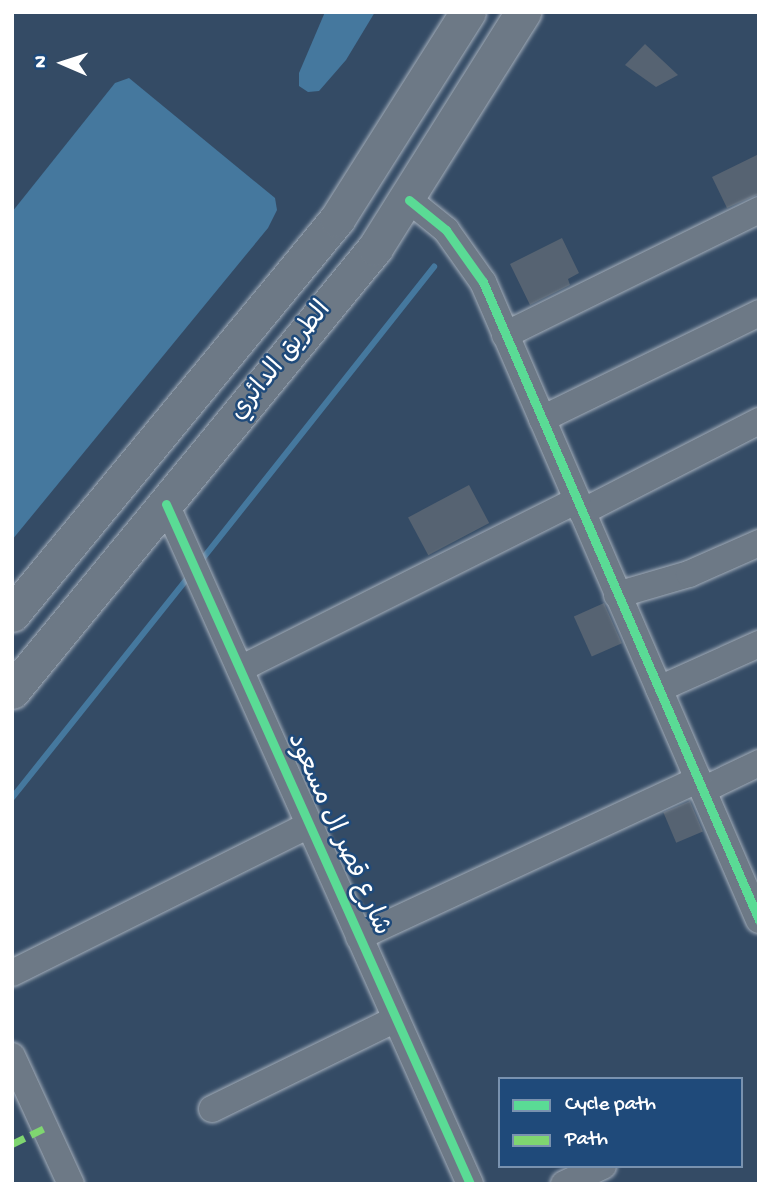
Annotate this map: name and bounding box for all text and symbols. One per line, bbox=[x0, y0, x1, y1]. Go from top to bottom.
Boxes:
north arrow bbox=[28, 28, 98, 98]
text: N bbox=[30, 55, 53, 69]
street label: الطريق الدائري bbox=[224, 296, 340, 428]
street label: شارع قصر ال مسعود bbox=[278, 729, 396, 941]
legend bbox=[498, 1077, 743, 1168]
text: Cycle path bbox=[565, 1093, 656, 1118]
text: Path bbox=[565, 1128, 608, 1153]

